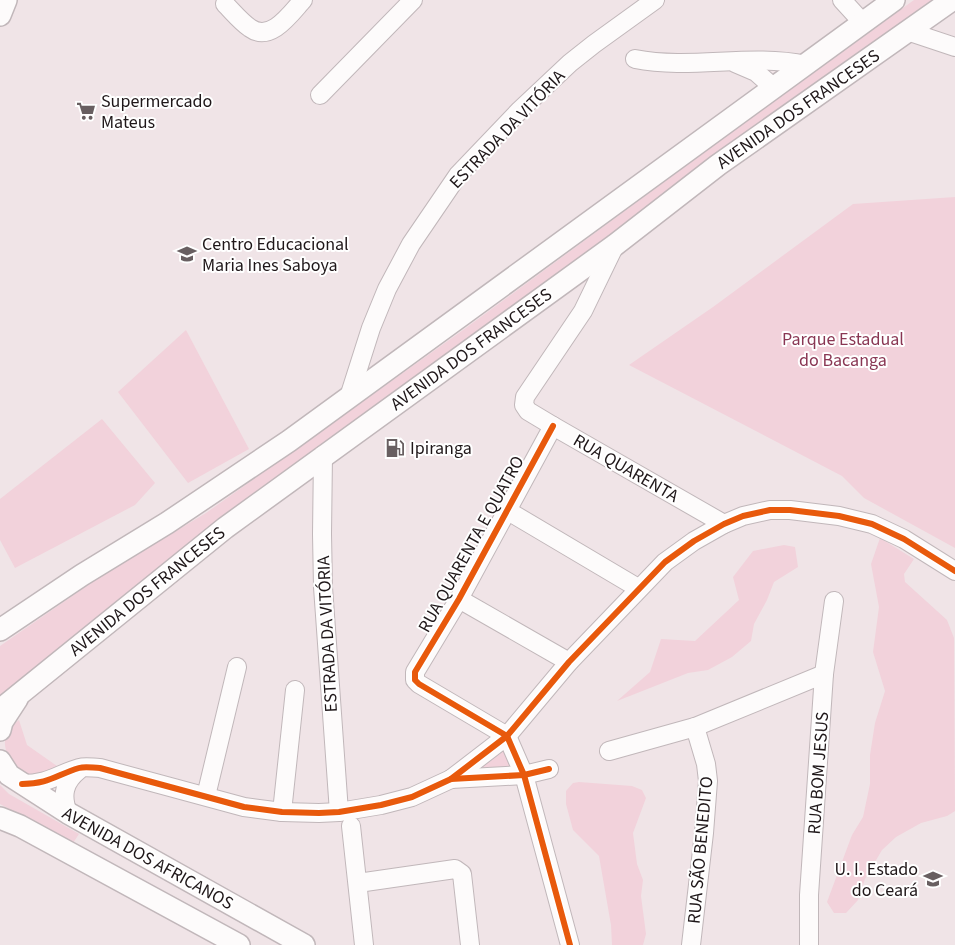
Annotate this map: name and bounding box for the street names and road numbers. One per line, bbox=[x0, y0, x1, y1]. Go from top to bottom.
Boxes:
street label: AVENIDA DOS FRANCESES bbox=[712, 43, 885, 175]
street label: ESTRADA DA VITÓRIA bbox=[444, 64, 571, 194]
street label: AVENIDA DOS FRANCESES bbox=[385, 282, 557, 417]
street label: RUA QUARENTA bbox=[568, 428, 683, 509]
street label: RUA QUARENTA E QUATRO bbox=[412, 451, 531, 637]
street label: AVENIDA DOS FRANCESES bbox=[64, 521, 231, 662]
street label: ESTRADA DA VITÓRIA bbox=[311, 555, 344, 713]
street label: RUA BOM JESUS bbox=[802, 711, 835, 835]
street label: RUA SÃO BENEDITO bbox=[682, 775, 719, 925]
street label: AVENIDA DOS AFRICANOS bbox=[58, 801, 238, 916]

